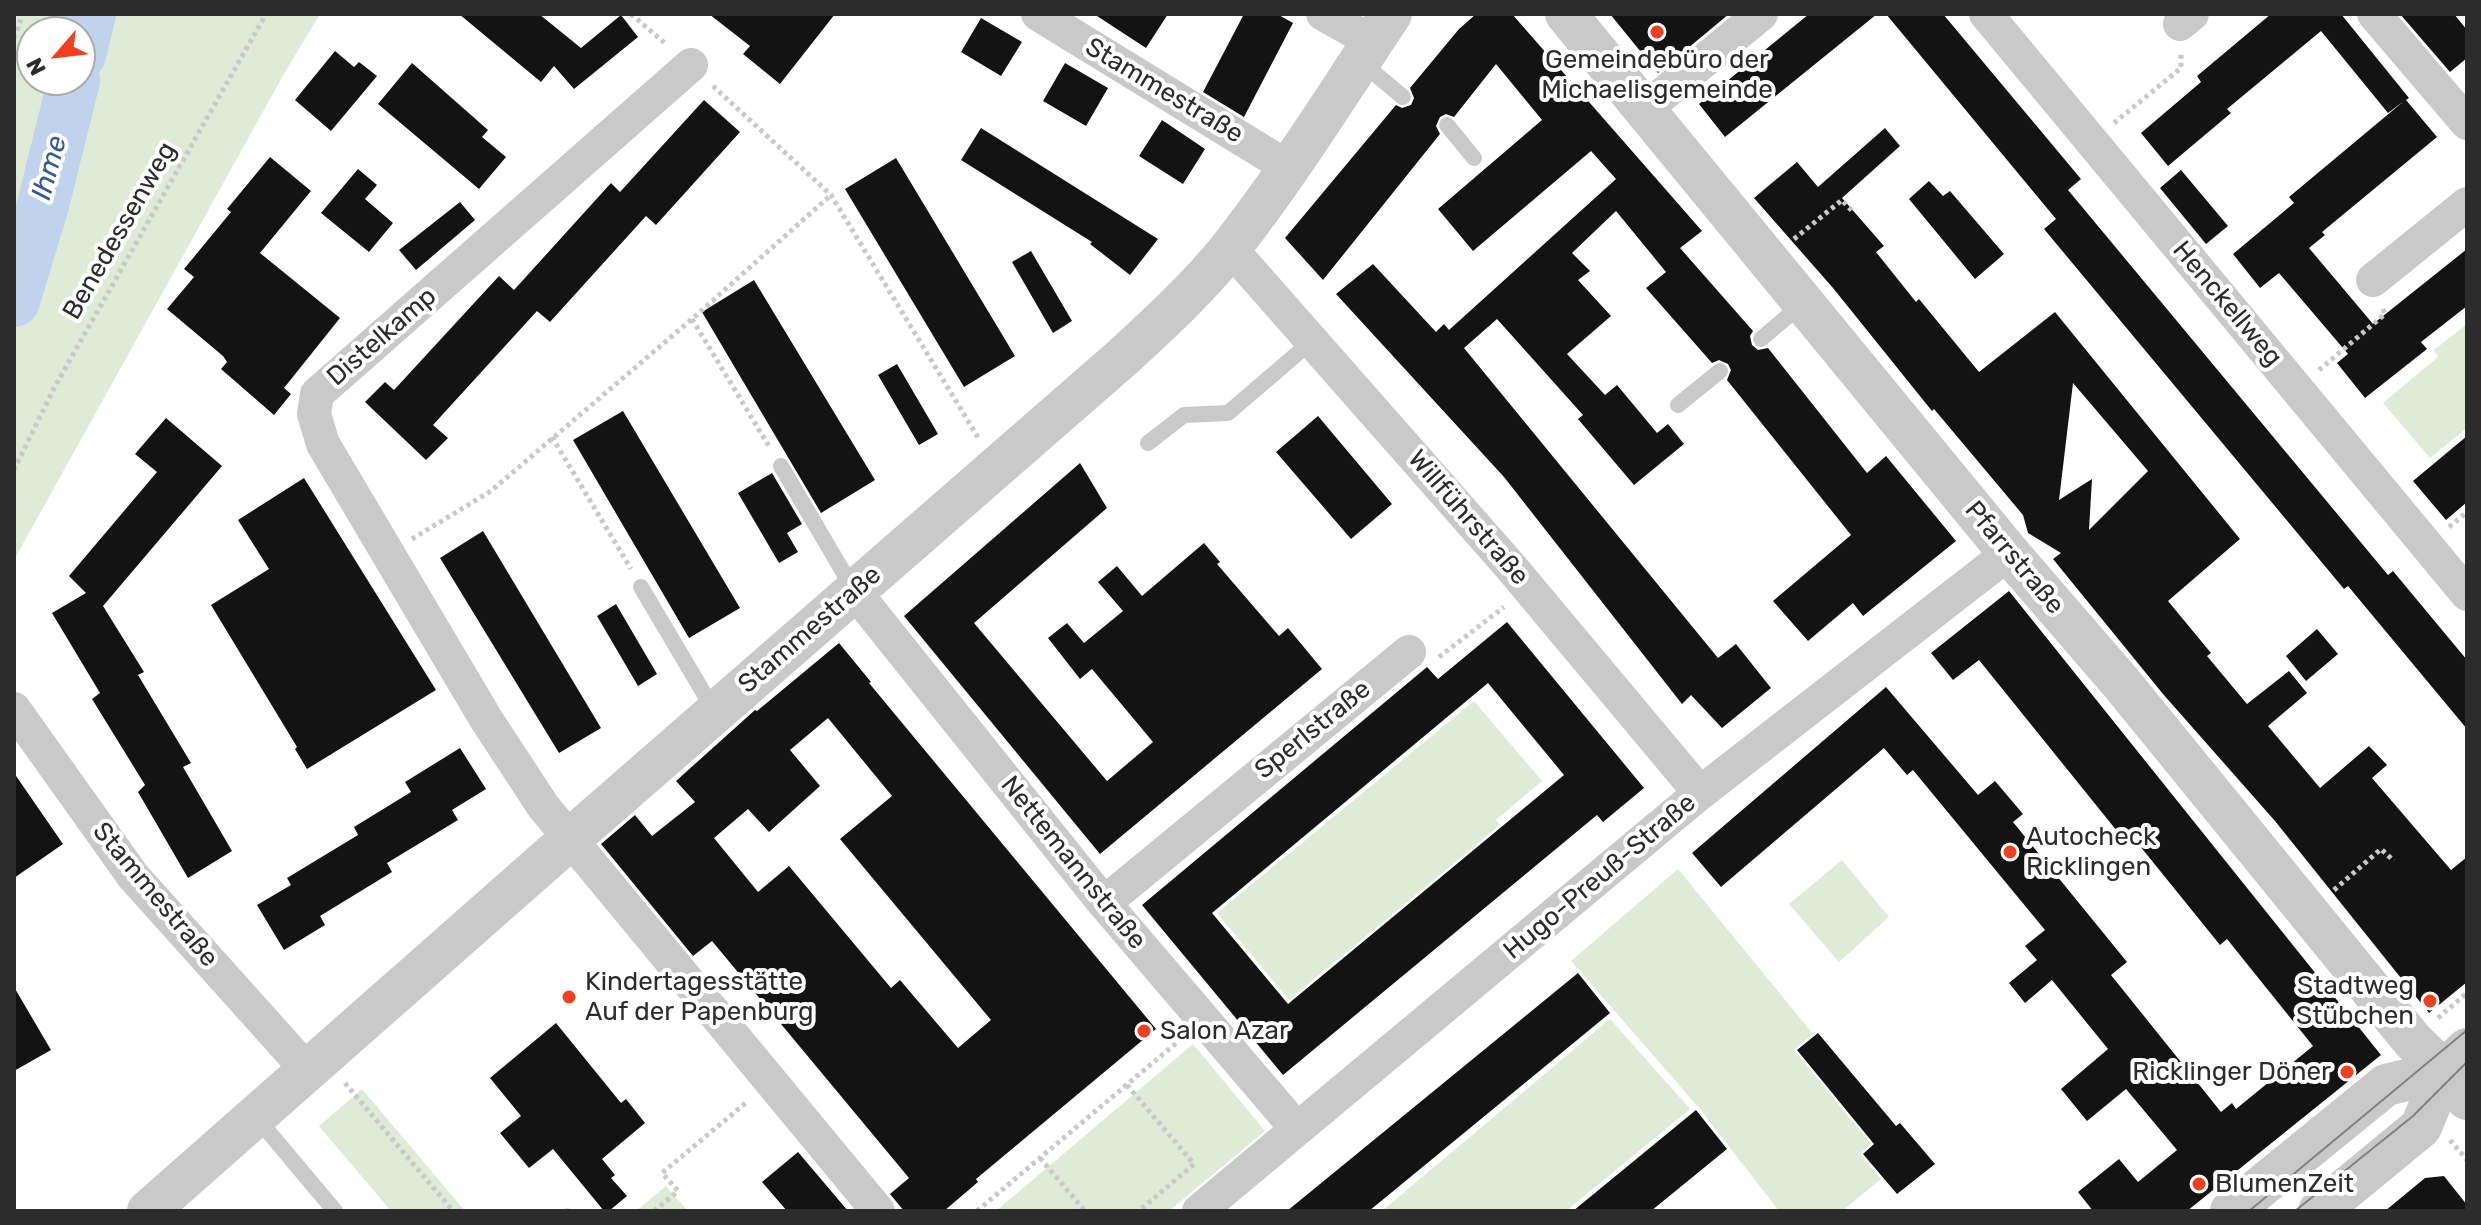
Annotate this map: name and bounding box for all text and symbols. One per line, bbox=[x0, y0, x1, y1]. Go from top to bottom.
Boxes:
north arrow bbox=[16, 16, 96, 96]
marker: Gemeindebüro der Michaelisgemeinde bbox=[1648, 23, 1666, 41]
street label: Stammestraße bbox=[1079, 32, 1249, 150]
place label: Gemeindebüro der Michaelisgemeinde bbox=[1541, 44, 1773, 106]
text: N bbox=[21, 53, 52, 80]
water label: Ihme bbox=[25, 132, 75, 204]
street label: Benedessenweg bbox=[57, 137, 183, 325]
street label: Henckellweg bbox=[2166, 235, 2288, 373]
street label: Distelkamp bbox=[321, 281, 443, 393]
street label: Willführstraße bbox=[1401, 444, 1535, 592]
street label: Pfarrstraße bbox=[1958, 495, 2070, 621]
street label: Stammestraße bbox=[732, 560, 888, 700]
street label: Sperlstraße bbox=[1249, 674, 1377, 786]
street label: Nettemannstraße bbox=[994, 770, 1152, 956]
street label: Hugo-Preuß-Straße bbox=[1498, 788, 1702, 966]
street label: Stammestraße bbox=[86, 816, 224, 974]
place label: Autocheck Ricklingen bbox=[2026, 821, 2157, 882]
marker: Autocheck Ricklingen bbox=[2001, 843, 2019, 861]
place label: Kindertagesstätte Auf der Papenburg bbox=[585, 966, 813, 1028]
place label: Stadtweg Stübchen bbox=[2296, 970, 2414, 1032]
marker: Kindertagesstätte Auf der Papenburg bbox=[560, 988, 578, 1006]
marker: Stadtweg Stübchen bbox=[2421, 992, 2439, 1010]
place label: Salon Azar bbox=[1160, 1015, 1289, 1047]
marker: Salon Azar bbox=[1135, 1022, 1153, 1040]
place label: Ricklinger Döner bbox=[2132, 1056, 2331, 1088]
marker: Ricklinger Döner bbox=[2338, 1063, 2356, 1081]
place label: BlumenZeit bbox=[2215, 1168, 2354, 1200]
marker: BlumenZeit bbox=[2190, 1175, 2208, 1193]

